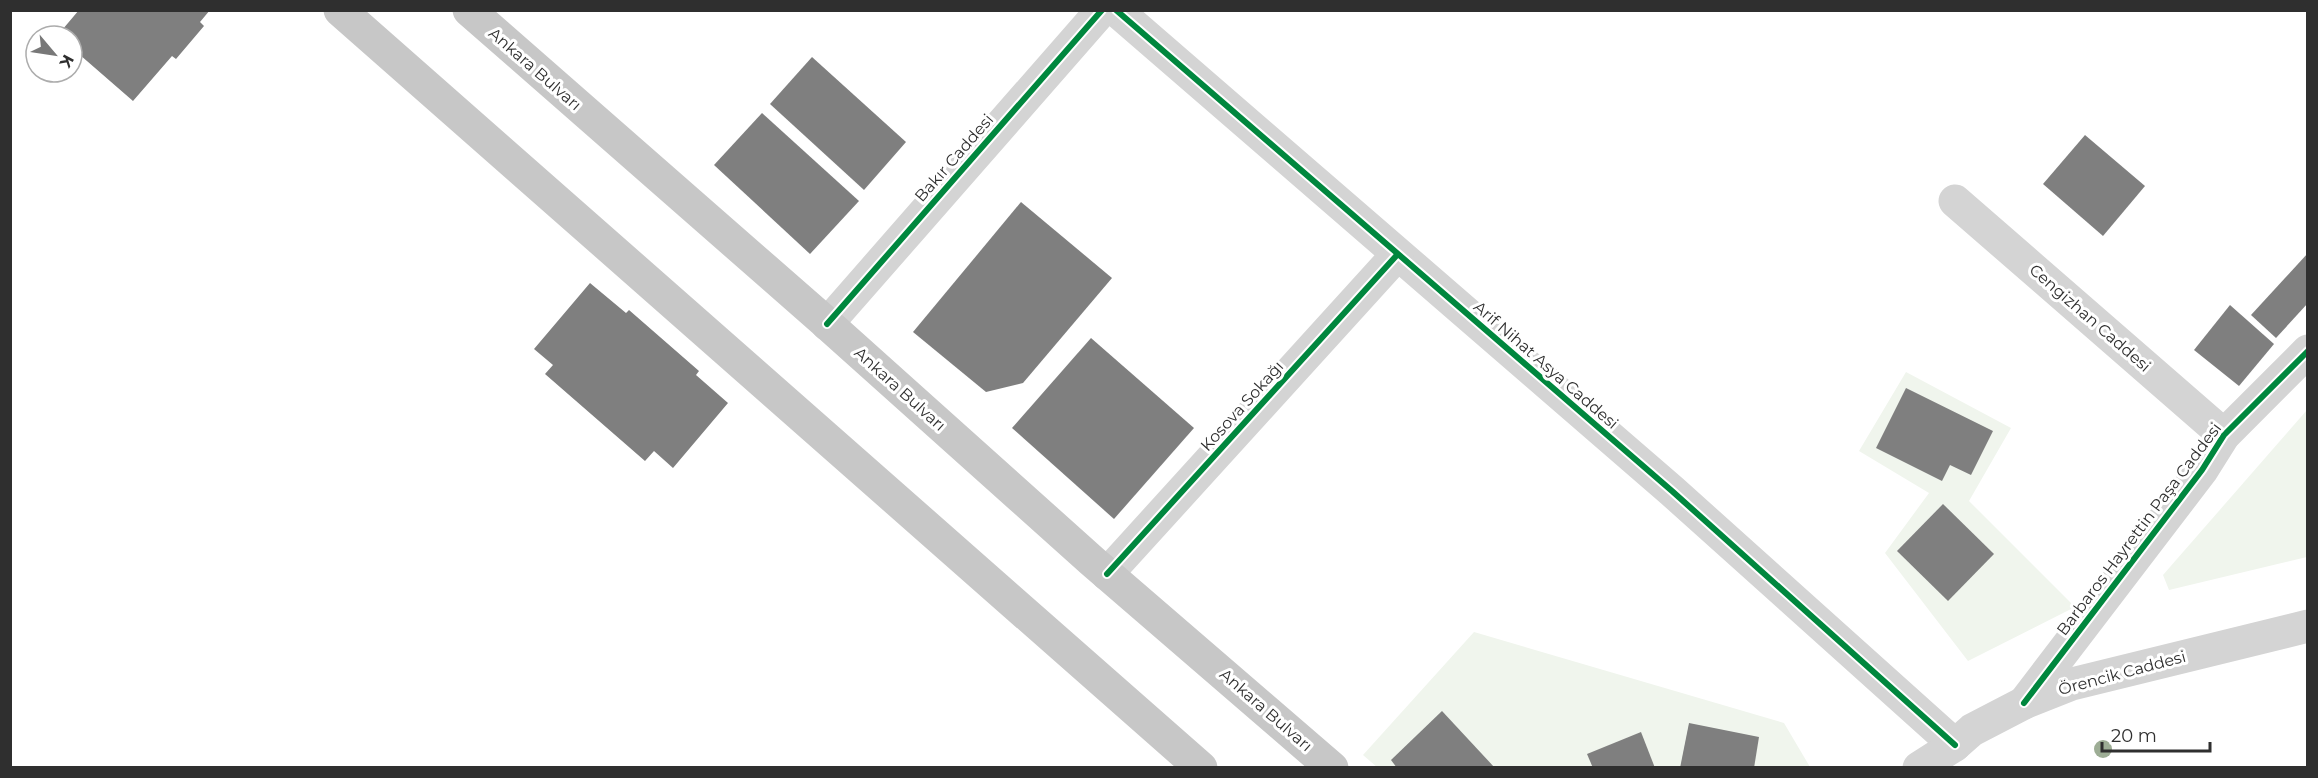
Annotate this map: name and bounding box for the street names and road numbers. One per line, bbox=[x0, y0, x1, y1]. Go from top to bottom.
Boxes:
street label: Ankara Bulvarı bbox=[485, 24, 585, 114]
street label: Bakır Caddesi bbox=[911, 110, 997, 206]
street label: Cengizhan Caddesi bbox=[2026, 260, 2154, 376]
street label: Arif Nihat Asya Caddesi bbox=[1470, 297, 1622, 433]
street label: Ankara Bulvarı bbox=[851, 343, 949, 435]
street label: Kosova Sokağı bbox=[1197, 357, 1287, 455]
street label: Barbaros Hayrettin Paşa Caddesi bbox=[2053, 419, 2225, 639]
street label: Örencik Caddesi bbox=[2056, 646, 2188, 699]
street label: Ankara Bulvarı bbox=[1216, 665, 1316, 755]

